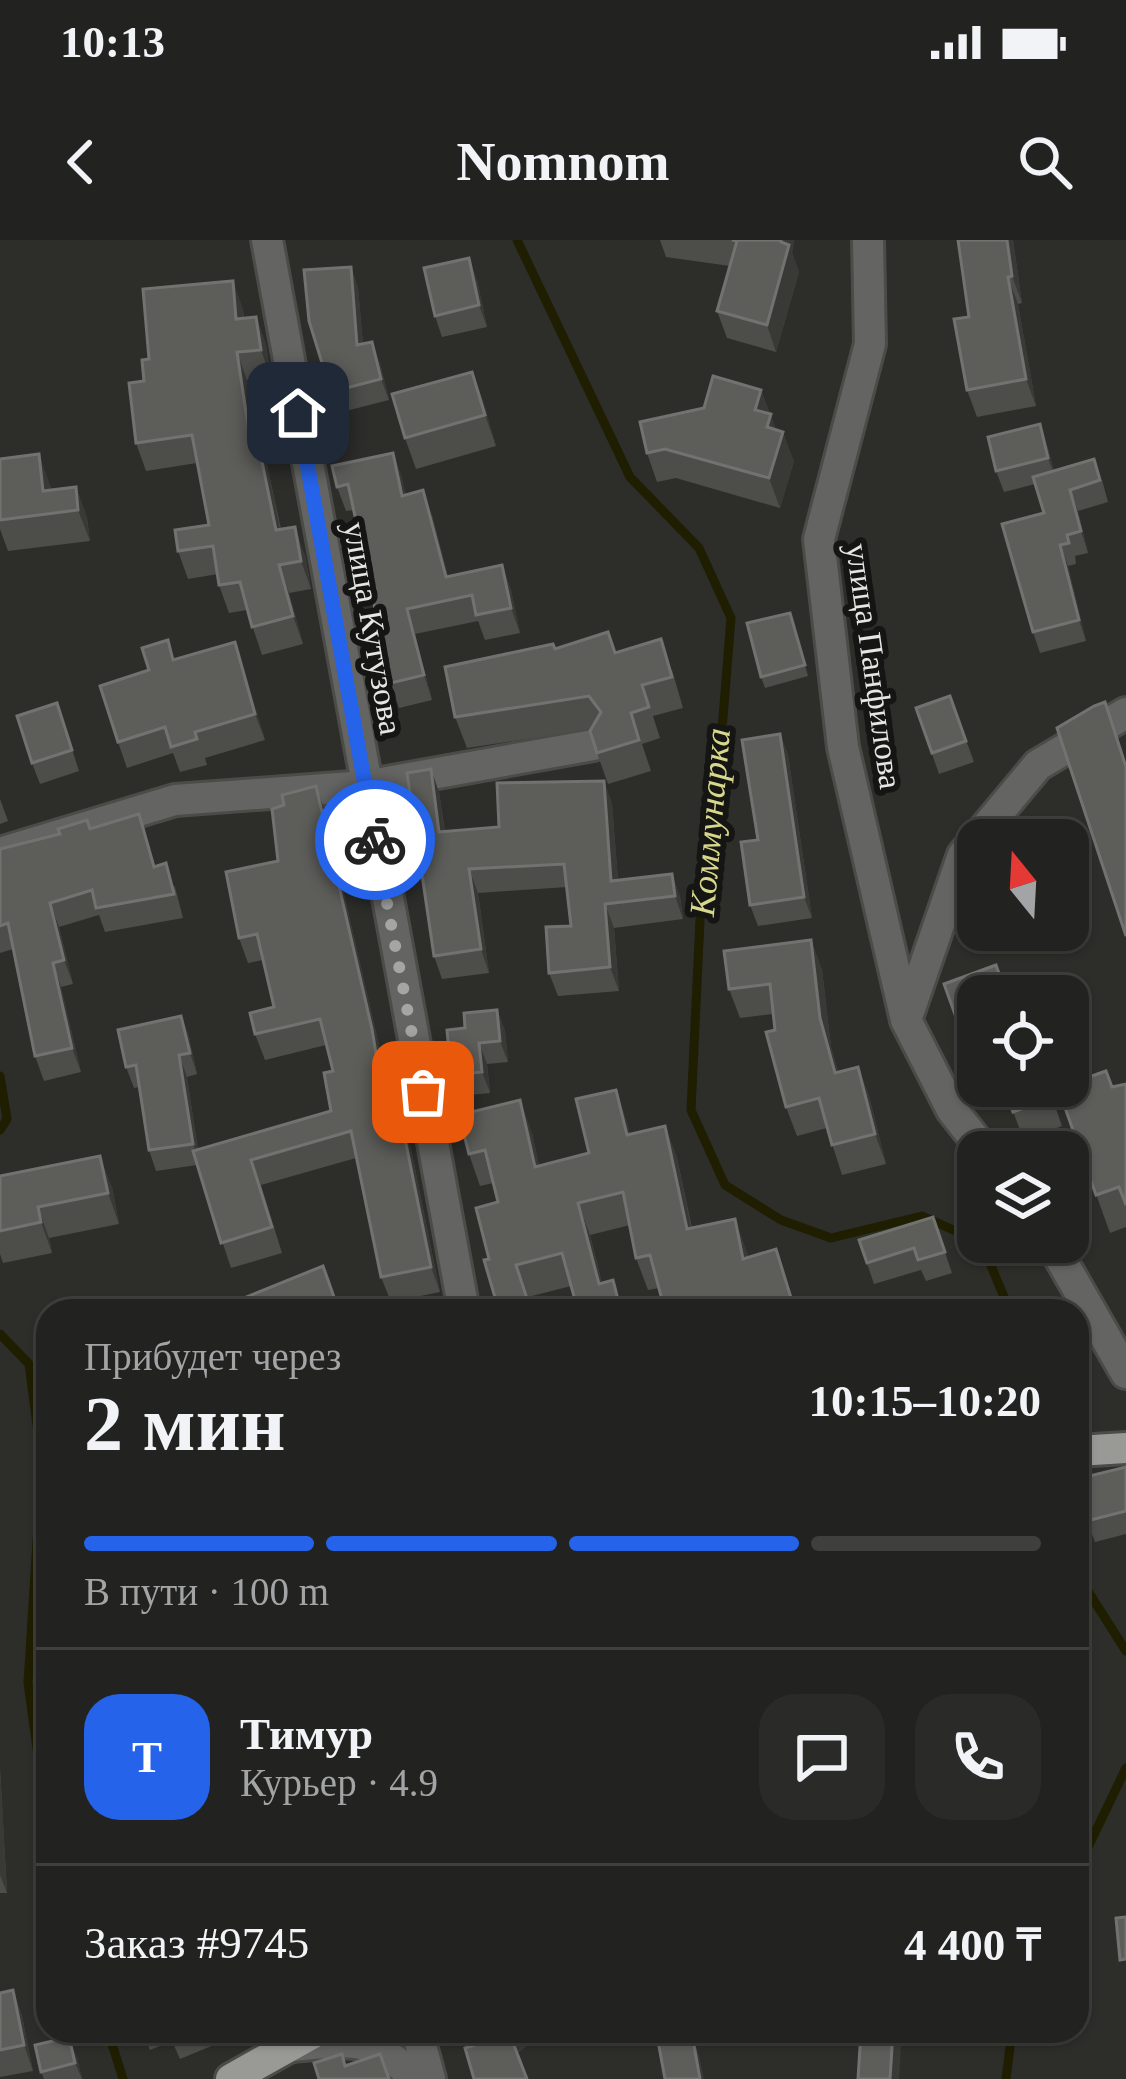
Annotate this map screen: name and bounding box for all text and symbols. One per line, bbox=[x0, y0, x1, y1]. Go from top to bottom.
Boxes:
text: 10:13 bbox=[60, 17, 165, 67]
icon: back bbox=[48, 129, 114, 195]
icon: search bbox=[1012, 129, 1078, 195]
text: Nomnom bbox=[457, 132, 670, 192]
pin bbox=[247, 362, 349, 464]
icon: home bbox=[265, 380, 331, 446]
street label: улица Кутузова bbox=[337, 519, 410, 738]
street label: улица Панфилова bbox=[839, 541, 909, 792]
water label: Коммунарка bbox=[682, 726, 738, 919]
courier bbox=[315, 780, 435, 900]
icon: bike bbox=[342, 807, 408, 873]
north arrow bbox=[957, 819, 1089, 951]
map controls bbox=[957, 819, 1089, 1263]
button: locate bbox=[957, 975, 1089, 1107]
pin bbox=[372, 1041, 474, 1143]
icon: bag bbox=[390, 1059, 456, 1125]
button: layers bbox=[957, 1131, 1089, 1263]
text: Прибудет через bbox=[84, 1335, 342, 1378]
text: 10:15–10:20 bbox=[809, 1376, 1041, 1426]
text: 2 мин bbox=[84, 1380, 286, 1467]
text: В пути · 100 m bbox=[84, 1570, 329, 1613]
button: chat bbox=[759, 1694, 885, 1820]
button: phone bbox=[915, 1694, 1041, 1820]
text: Тимур bbox=[240, 1709, 373, 1759]
text: Т bbox=[132, 1732, 162, 1782]
text: Курьер · 4.9 bbox=[240, 1761, 438, 1804]
text: Заказ #9745 bbox=[84, 1918, 309, 1968]
text: 4 400 ₸ bbox=[904, 1920, 1041, 1970]

